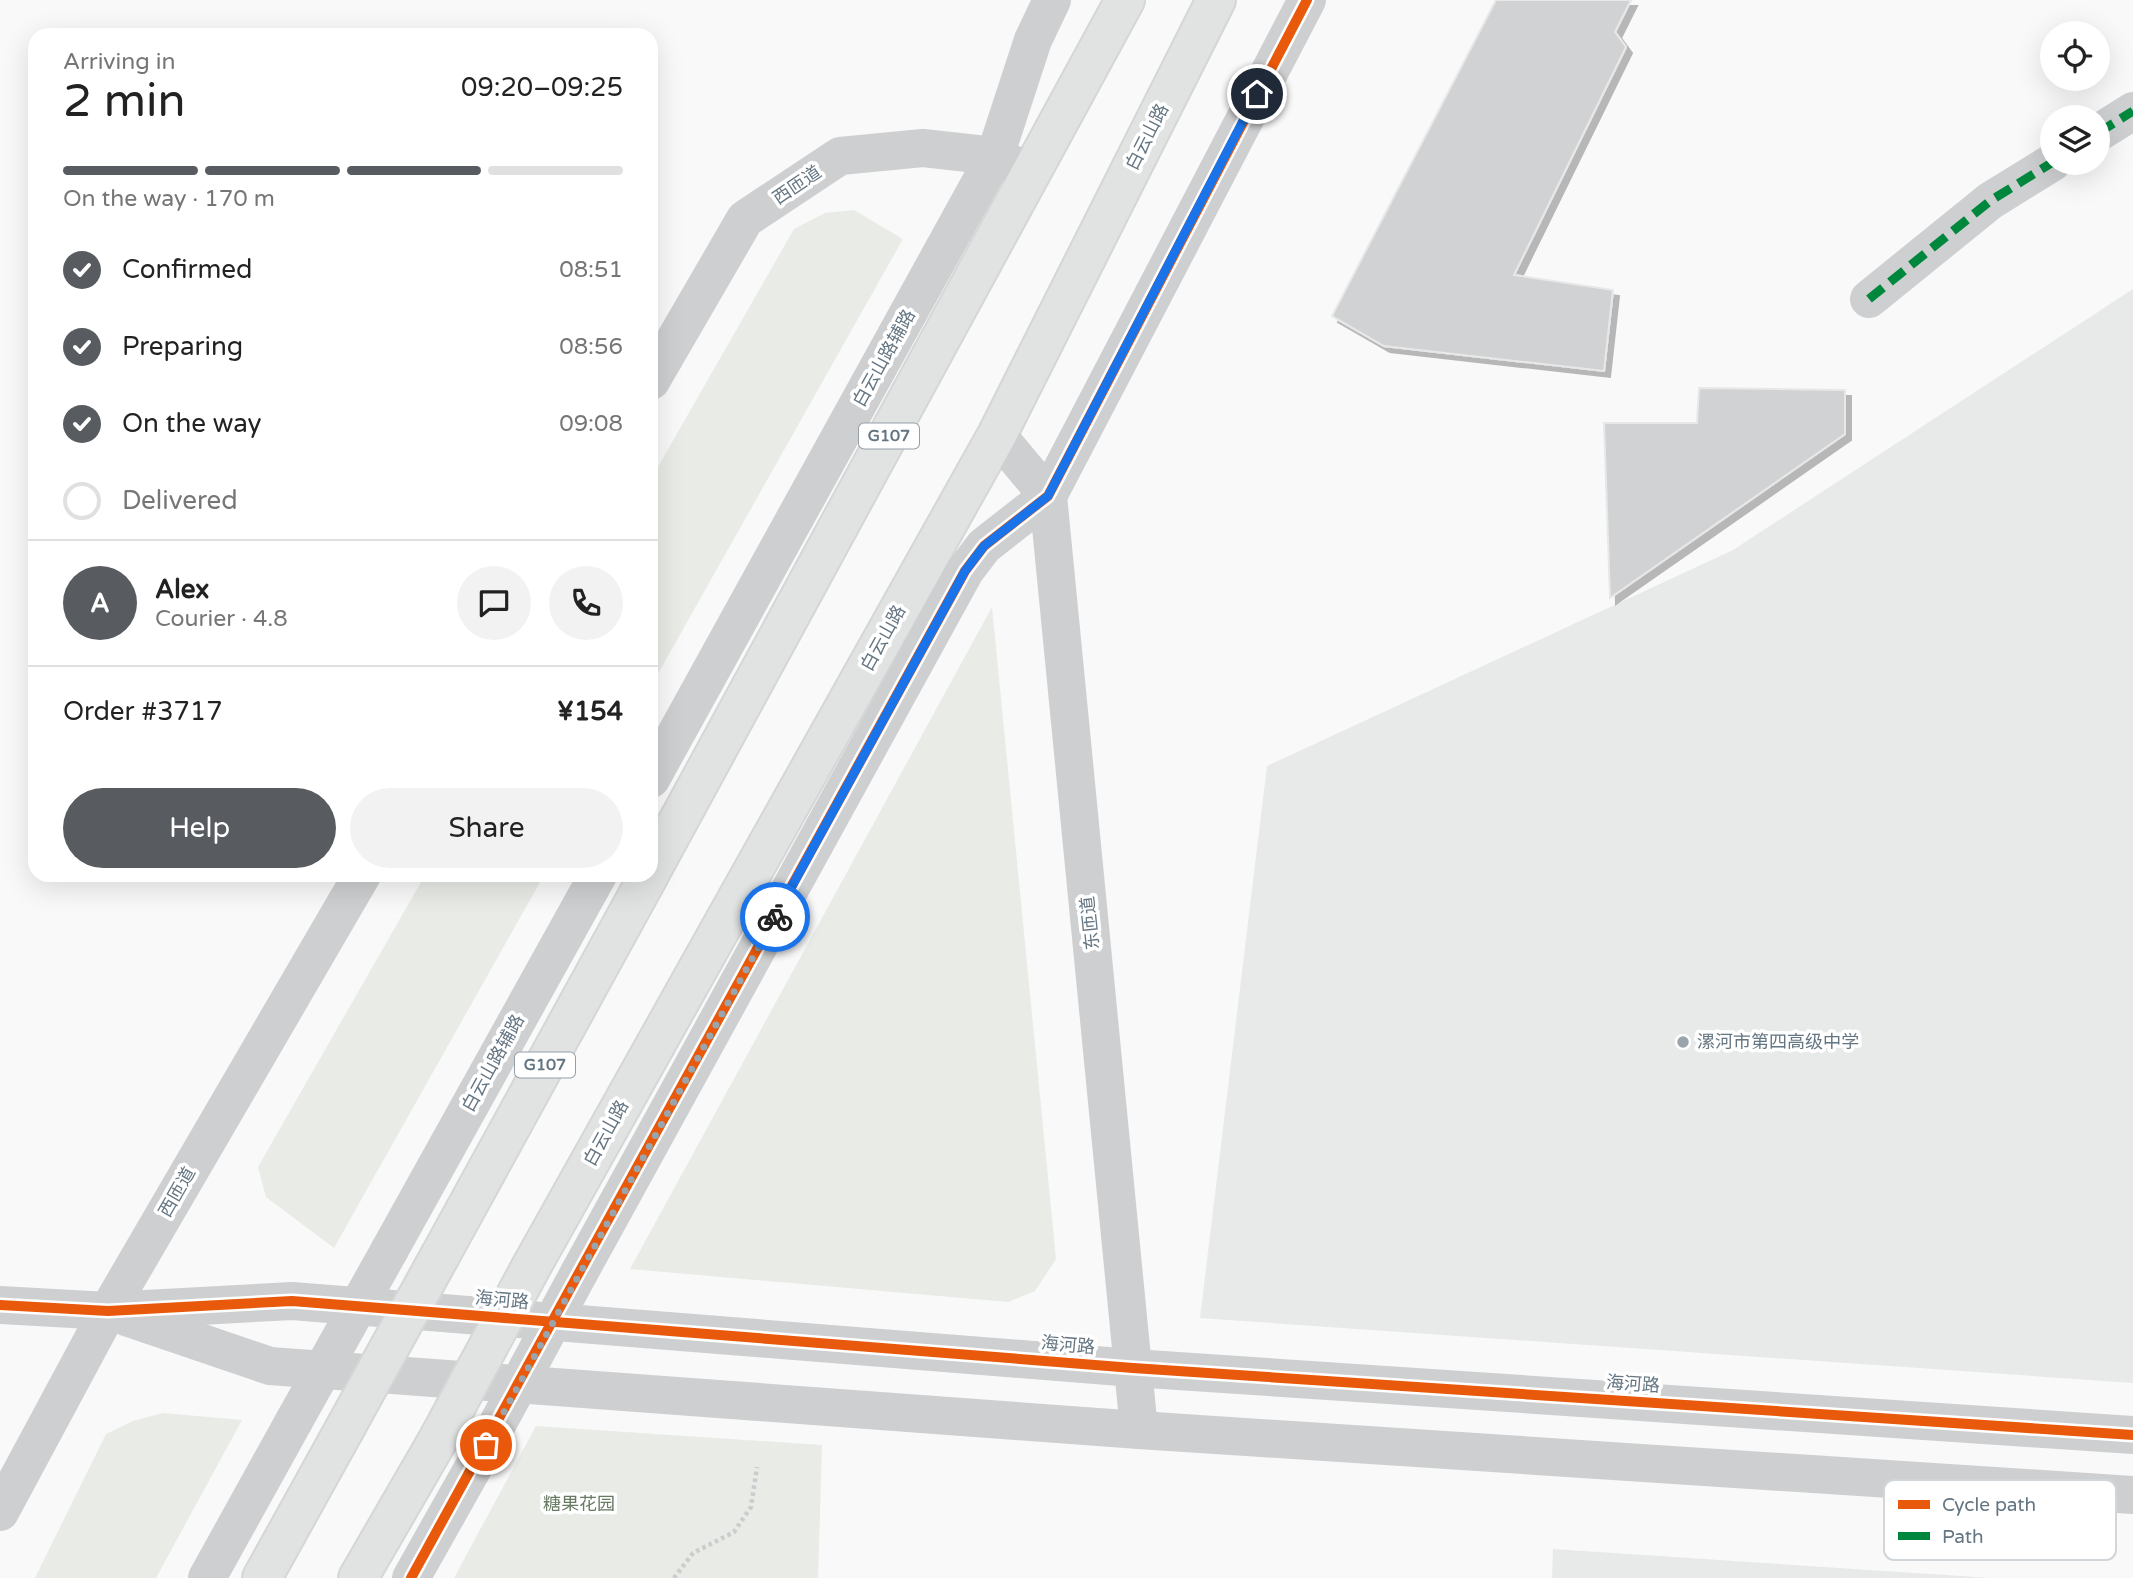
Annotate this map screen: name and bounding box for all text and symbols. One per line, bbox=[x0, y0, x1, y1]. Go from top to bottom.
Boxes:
map controls bbox=[2040, 21, 2110, 175]
button: locate bbox=[2040, 21, 2110, 91]
text: Arriving in bbox=[63, 48, 176, 76]
pin bbox=[1227, 64, 1287, 124]
text: 09:20–09:25 bbox=[461, 72, 623, 103]
text: 2 min bbox=[63, 74, 186, 129]
icon: home bbox=[1238, 75, 1276, 113]
street label: 白云山路 bbox=[1121, 100, 1173, 174]
button: layers bbox=[2040, 105, 2110, 175]
street label: 西匝道 bbox=[768, 161, 826, 209]
text: On the way · 170 m bbox=[63, 185, 275, 213]
icon: check bbox=[63, 251, 101, 289]
text: Confirmed bbox=[122, 254, 252, 285]
text: 08:51 bbox=[559, 256, 623, 284]
street label: 白云山路辅路 bbox=[848, 305, 920, 411]
icon: check bbox=[63, 328, 101, 366]
text: Preparing bbox=[122, 331, 243, 362]
text: 08:56 bbox=[559, 333, 623, 361]
icon: check bbox=[63, 405, 101, 443]
text: On the way bbox=[122, 408, 262, 439]
text: 09:08 bbox=[559, 410, 623, 438]
road number: G107 bbox=[859, 424, 919, 448]
text: Delivered bbox=[122, 485, 238, 516]
button: chat bbox=[457, 566, 531, 640]
button: phone bbox=[549, 566, 623, 640]
text: Alex bbox=[155, 574, 209, 605]
text: A bbox=[90, 588, 110, 619]
street label: 白云山路 bbox=[856, 601, 910, 675]
text: Courier · 4.8 bbox=[155, 605, 288, 633]
text: Order #3717 bbox=[63, 696, 223, 727]
text: ¥154 bbox=[557, 696, 623, 727]
button: Help bbox=[63, 788, 336, 868]
button: Share bbox=[350, 788, 623, 868]
courier bbox=[740, 882, 810, 952]
street label: 东匝道 bbox=[1076, 895, 1104, 951]
icon: bike bbox=[756, 898, 794, 936]
street label: 白云山路辅路 bbox=[457, 1010, 529, 1116]
place label: 漯河市第四高级中学 bbox=[1697, 1031, 1859, 1053]
marker: 漯河市第四高级中学 bbox=[1675, 1034, 1691, 1050]
road number: G107 bbox=[515, 1052, 575, 1078]
street label: 白云山路 bbox=[579, 1096, 633, 1170]
street label: 西匝道 bbox=[154, 1163, 200, 1221]
street label: 海河路 bbox=[474, 1287, 530, 1313]
street label: 海河路 bbox=[1040, 1332, 1096, 1358]
street label: 海河路 bbox=[1605, 1371, 1661, 1397]
pin bbox=[456, 1415, 516, 1475]
icon: bag bbox=[467, 1426, 505, 1464]
legend bbox=[1884, 1480, 2116, 1560]
park label: 糖果花园 bbox=[543, 1493, 615, 1515]
text: Cycle path bbox=[1942, 1494, 2036, 1516]
text: Path bbox=[1942, 1526, 1984, 1548]

